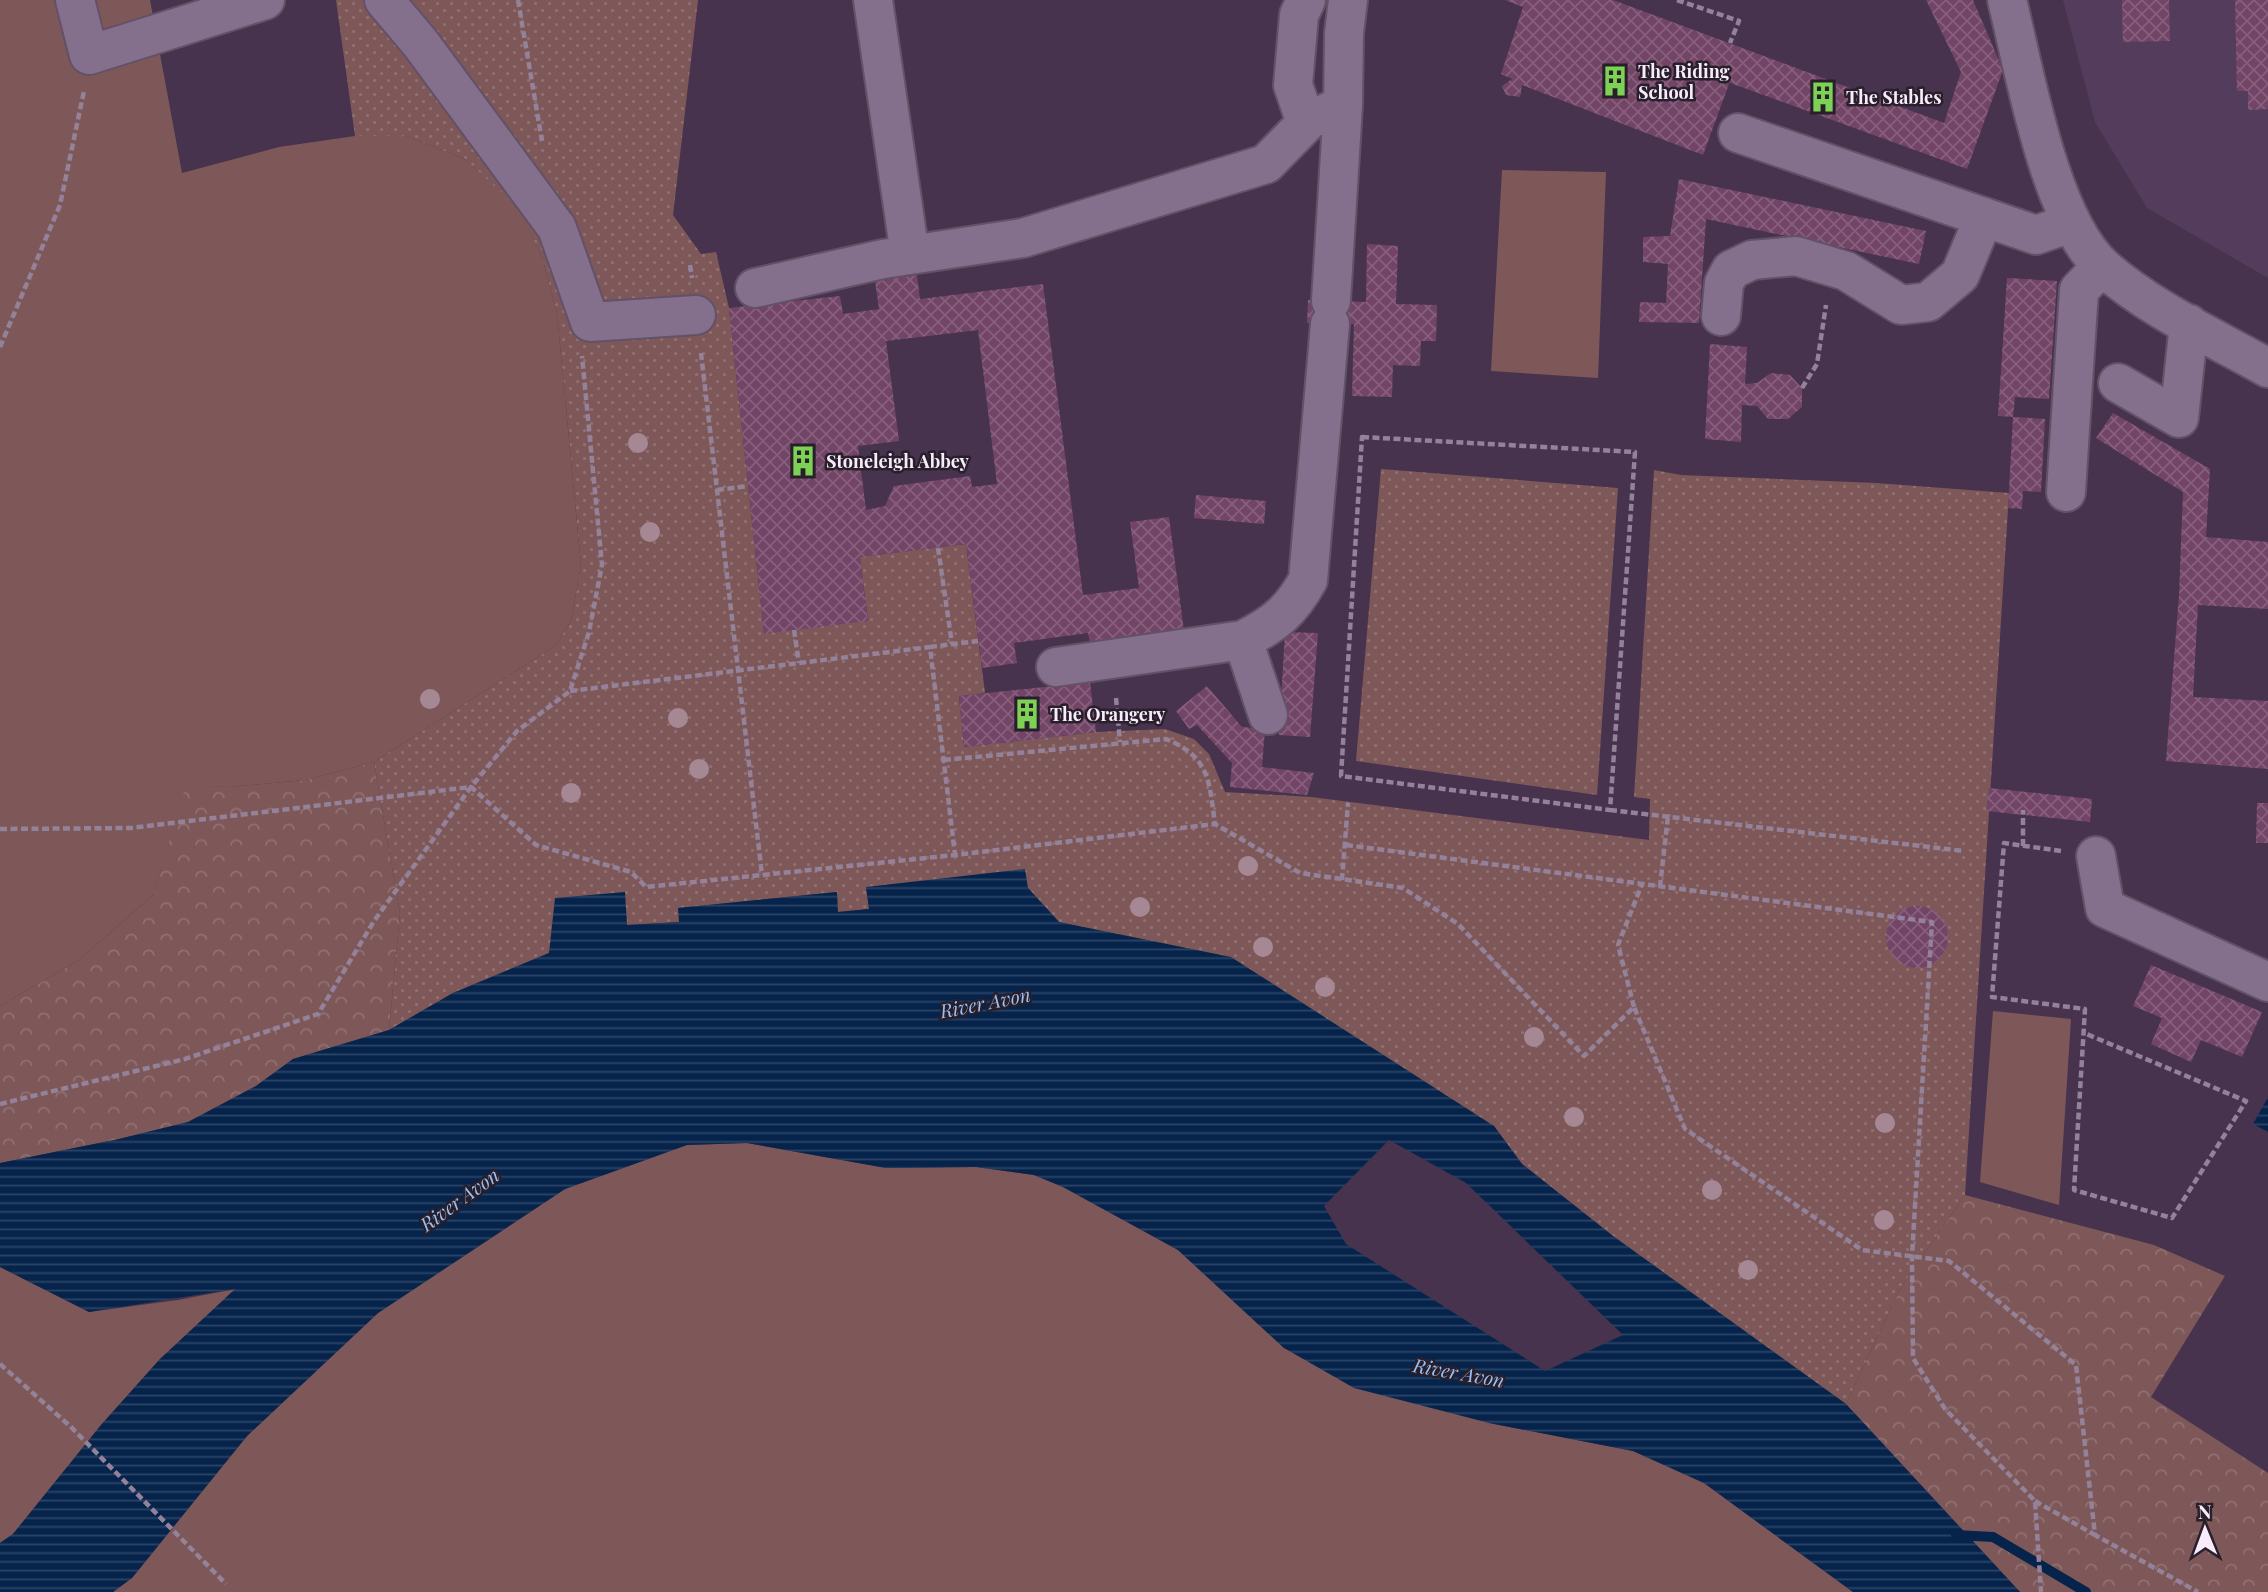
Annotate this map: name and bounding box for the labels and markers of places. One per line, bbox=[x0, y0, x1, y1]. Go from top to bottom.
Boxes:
place label: The Riding School bbox=[1638, 59, 1730, 104]
building icon: The Riding School bbox=[1598, 64, 1632, 98]
building icon: The Stables bbox=[1806, 80, 1840, 114]
place label: The Stables bbox=[1846, 85, 1941, 109]
building icon: Stoneleigh Abbey bbox=[786, 444, 820, 478]
place label: Stoneleigh Abbey bbox=[826, 449, 970, 473]
building icon: The Orangery bbox=[1010, 697, 1044, 731]
place label: The Orangery bbox=[1050, 702, 1166, 726]

